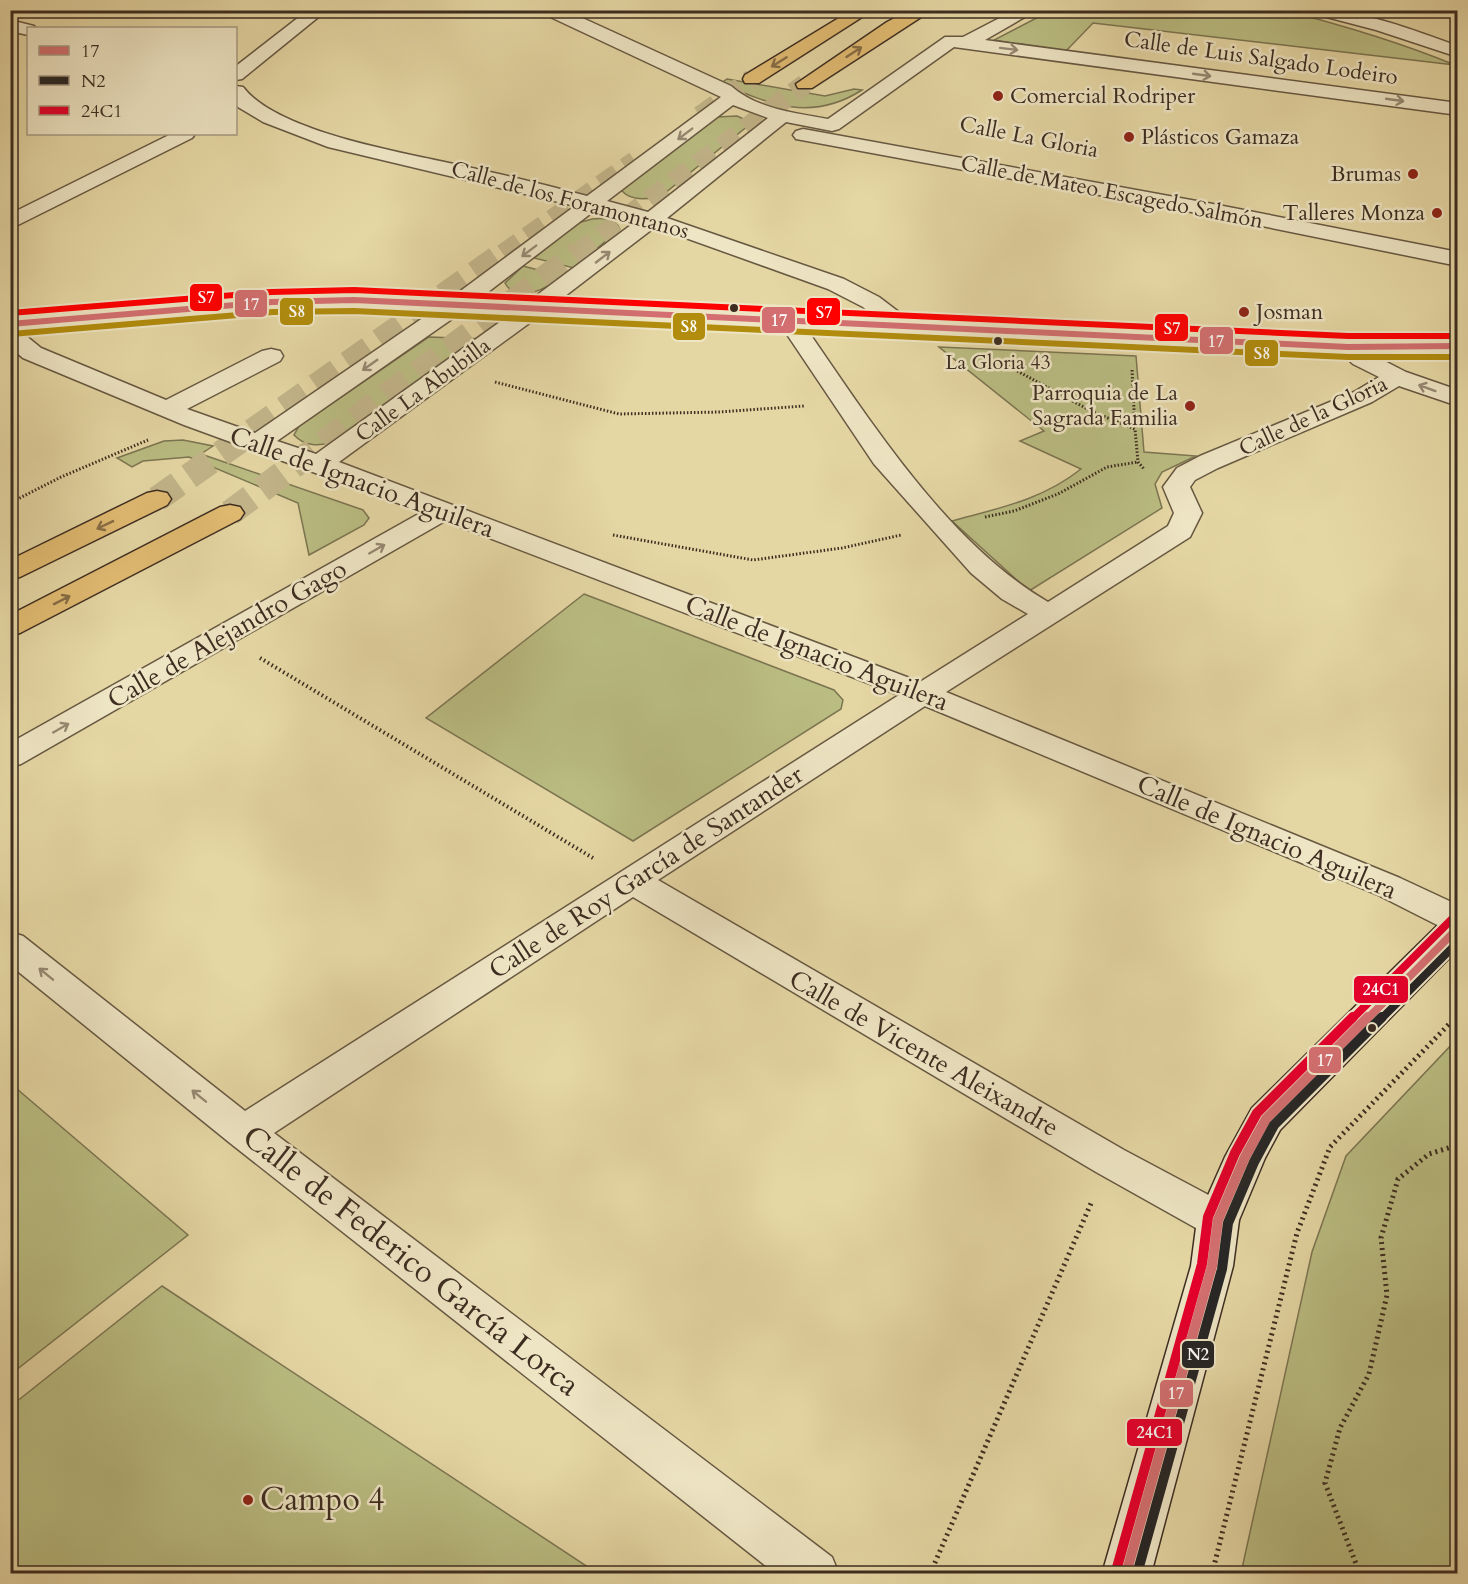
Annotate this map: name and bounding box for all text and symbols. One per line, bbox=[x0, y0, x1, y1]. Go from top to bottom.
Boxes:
street label: Calle de Luis Salgado Lodeiro bbox=[1122, 24, 1400, 92]
legend bbox=[27, 27, 237, 135]
text: 17 bbox=[81, 39, 99, 64]
one-way arrow bbox=[998, 43, 1018, 54]
one-way arrow bbox=[845, 46, 861, 58]
one-way arrow bbox=[771, 57, 788, 69]
text: N2 bbox=[81, 69, 106, 94]
one-way arrow bbox=[1192, 69, 1211, 80]
place label: Comercial Rodriper bbox=[1010, 81, 1196, 111]
marker: Comercial Rodriper bbox=[991, 89, 1005, 103]
one-way arrow bbox=[1385, 95, 1405, 106]
text: 24C1 bbox=[81, 99, 122, 124]
street label: Calle La Gloria bbox=[957, 109, 1101, 165]
place label: Plásticos Gamaza bbox=[1141, 122, 1300, 152]
one-way arrow bbox=[677, 127, 693, 140]
marker: Plásticos Gamaza bbox=[1122, 130, 1136, 144]
street label: Calle de Mateo Escagedo Salmón bbox=[958, 148, 1266, 236]
street label: Calle de los Foramontanos bbox=[448, 154, 692, 246]
place label: Brumas bbox=[1330, 159, 1401, 189]
marker: Brumas bbox=[1406, 167, 1420, 181]
place label: Talleres Monza bbox=[1282, 198, 1425, 228]
marker: Talleres Monza bbox=[1430, 206, 1444, 220]
one-way arrow bbox=[521, 245, 537, 257]
one-way arrow bbox=[595, 251, 611, 264]
line badge: S7 bbox=[189, 283, 223, 312]
text: S7 bbox=[198, 287, 214, 309]
line badge: 17 bbox=[234, 289, 268, 318]
text: 17 bbox=[243, 294, 259, 316]
line badge: S8 bbox=[279, 297, 314, 326]
line badge: S7 bbox=[806, 297, 841, 326]
place label: Josman bbox=[1253, 297, 1324, 327]
text: S8 bbox=[289, 301, 305, 323]
unlabelled marker bbox=[728, 302, 740, 314]
text: S7 bbox=[816, 302, 832, 324]
marker: Josman bbox=[1237, 305, 1251, 319]
line badge: 17 bbox=[761, 306, 796, 334]
text: 17 bbox=[771, 310, 787, 332]
line badge: S8 bbox=[672, 312, 706, 341]
line badge: S7 bbox=[1154, 313, 1189, 342]
text: S8 bbox=[681, 316, 697, 338]
text: S7 bbox=[1164, 318, 1180, 340]
line badge: 17 bbox=[1199, 326, 1234, 355]
street label: Calle La Abubilla bbox=[349, 330, 497, 449]
text: 17 bbox=[1208, 331, 1224, 353]
marker: La Gloria 43 bbox=[992, 335, 1004, 347]
line badge: S8 bbox=[1244, 339, 1279, 367]
text: S8 bbox=[1254, 343, 1270, 365]
place label: La Gloria 43 bbox=[945, 349, 1051, 376]
one-way arrow bbox=[363, 359, 379, 371]
street label: Calle de la Gloria bbox=[1234, 368, 1393, 464]
place label: Parroquia de La Sagrada Familia bbox=[1032, 378, 1178, 433]
one-way arrow bbox=[1418, 382, 1437, 393]
marker: Parroquia de La Sagrada Familia bbox=[1183, 399, 1197, 413]
street label: Calle de Ignacio Aguilera bbox=[225, 418, 499, 546]
one-way arrow bbox=[96, 519, 114, 531]
one-way arrow bbox=[368, 542, 385, 554]
street label: Calle de Alejandro Gago bbox=[101, 551, 353, 717]
street label: Calle de Ignacio Aguilera bbox=[680, 587, 954, 719]
one-way arrow bbox=[53, 594, 71, 605]
one-way arrow bbox=[52, 722, 69, 734]
street label: Calle de Roy García de Santander bbox=[482, 757, 810, 987]
street label: Calle de Ignacio Aguilera bbox=[1132, 766, 1402, 908]
street label: Calle de Vicente Aleixandre bbox=[783, 961, 1065, 1145]
one-way arrow bbox=[39, 967, 55, 980]
line badge: 24C1 bbox=[1353, 975, 1409, 1004]
text: 24C1 bbox=[1363, 979, 1400, 1001]
unlabelled marker bbox=[1366, 1022, 1378, 1034]
line badge: 17 bbox=[1308, 1046, 1342, 1074]
text: 17 bbox=[1317, 1050, 1333, 1072]
one-way arrow bbox=[191, 1089, 207, 1102]
street label: Calle de Federico García Lorca bbox=[233, 1115, 589, 1407]
line badge: N2 bbox=[1181, 1340, 1215, 1369]
text: N2 bbox=[1187, 1344, 1209, 1366]
line badge: 17 bbox=[1159, 1379, 1194, 1408]
text: 17 bbox=[1168, 1383, 1184, 1405]
line badge: 24C1 bbox=[1126, 1418, 1183, 1447]
text: 24C1 bbox=[1137, 1422, 1174, 1444]
place label: Campo 4 bbox=[260, 1478, 385, 1522]
marker: Campo 4 bbox=[241, 1493, 255, 1507]

